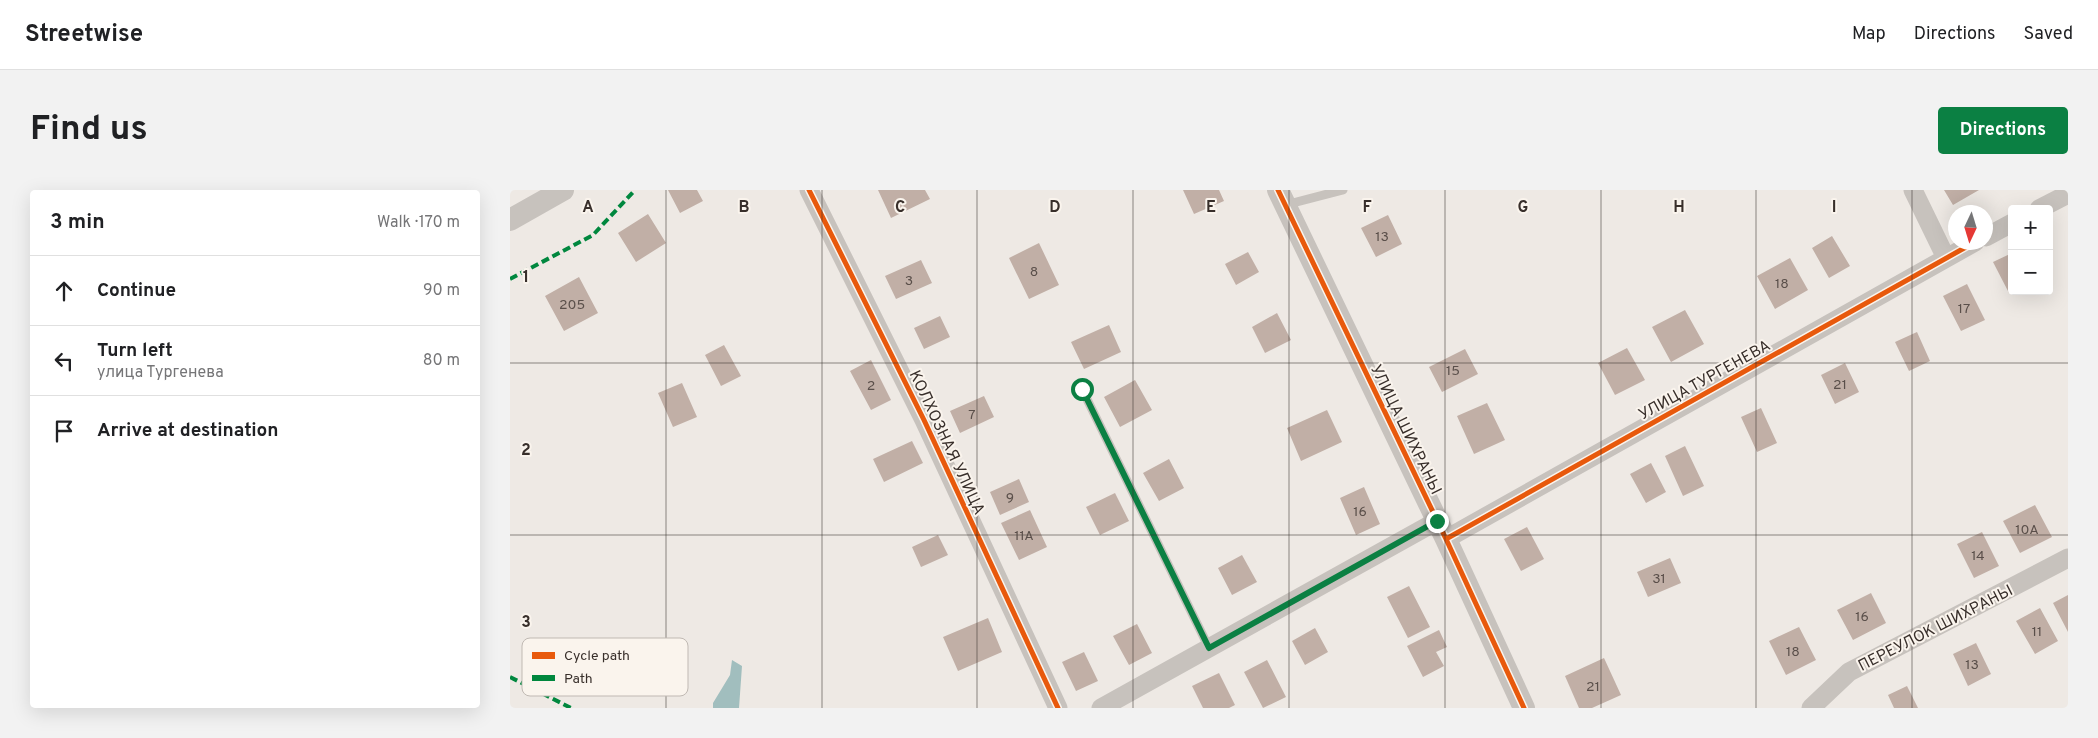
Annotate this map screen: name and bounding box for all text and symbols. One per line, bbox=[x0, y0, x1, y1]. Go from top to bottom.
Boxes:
text: Streetwise bbox=[25, 20, 143, 50]
text: Map bbox=[1852, 23, 1886, 46]
text: Directions bbox=[1914, 23, 1996, 46]
text: Saved bbox=[2024, 23, 2073, 46]
button: Directions bbox=[1938, 107, 2068, 154]
text: Find us bbox=[30, 108, 148, 152]
text: A bbox=[582, 198, 594, 218]
text: B bbox=[738, 198, 750, 218]
text: C bbox=[895, 198, 905, 218]
text: D bbox=[1049, 198, 1061, 218]
text: E bbox=[1206, 198, 1216, 218]
text: F bbox=[1362, 198, 1372, 218]
text: G bbox=[1518, 198, 1528, 218]
text: H bbox=[1673, 198, 1685, 218]
text: I bbox=[1832, 198, 1836, 218]
north arrow bbox=[1948, 205, 1993, 250]
map controls bbox=[2008, 205, 2053, 295]
button: + bbox=[2008, 205, 2053, 250]
text: 3 min bbox=[50, 209, 105, 236]
text: Walk · 170 m bbox=[377, 213, 460, 233]
house number: 13 bbox=[1375, 229, 1389, 246]
button: − bbox=[2008, 250, 2053, 295]
house number: 8 bbox=[1030, 264, 1038, 281]
text: 1 bbox=[523, 268, 529, 288]
house number: 3 bbox=[905, 273, 913, 290]
house number: 18 bbox=[1775, 276, 1789, 293]
icon: ahead bbox=[50, 277, 78, 305]
text: Continue bbox=[97, 279, 176, 303]
text: 90 m bbox=[423, 281, 460, 301]
house number: 205 bbox=[559, 297, 585, 314]
house number: 17 bbox=[1958, 301, 1970, 318]
street label: УЛИЦА ТУРГЕНЕВА bbox=[1636, 336, 1774, 425]
text: Turn left bbox=[97, 339, 173, 363]
icon: left bbox=[50, 347, 78, 375]
text: 80 m bbox=[423, 351, 460, 371]
street label: УЛИЦА ШИХРАНЫ bbox=[1365, 362, 1445, 498]
text: улица Тургенева bbox=[97, 363, 224, 383]
house number: 15 bbox=[1446, 363, 1460, 380]
street label: КОЛХОЗНАЯ УЛИЦА bbox=[904, 367, 989, 519]
house number: 21 bbox=[1833, 377, 1847, 394]
house number: 2 bbox=[867, 378, 875, 395]
route start bbox=[1071, 378, 1094, 401]
house number: 7 bbox=[968, 407, 976, 424]
icon: arrive bbox=[50, 417, 78, 445]
text: Arrive at destination bbox=[97, 419, 278, 443]
text: 2 bbox=[521, 441, 531, 461]
house number: 9 bbox=[1006, 490, 1014, 507]
house number: 16 bbox=[1353, 504, 1367, 521]
route end bbox=[1426, 510, 1449, 533]
house number: 10А bbox=[2015, 522, 2039, 539]
house number: 11А bbox=[1014, 528, 1034, 545]
house number: 14 bbox=[1971, 548, 1985, 565]
house number: 31 bbox=[1652, 571, 1666, 588]
street label: ПЕРЕУЛОК ШИХРАНЫ bbox=[1855, 581, 2017, 677]
house number: 16 bbox=[1855, 609, 1869, 626]
text: 3 bbox=[521, 613, 531, 633]
house number: 11 bbox=[2032, 624, 2042, 641]
legend bbox=[522, 638, 688, 696]
house number: 18 bbox=[1786, 644, 1800, 661]
text: Cycle path bbox=[564, 648, 630, 665]
house number: 13 bbox=[1965, 657, 1979, 674]
text: Path bbox=[564, 671, 593, 688]
house number: 21 bbox=[1586, 679, 1600, 696]

